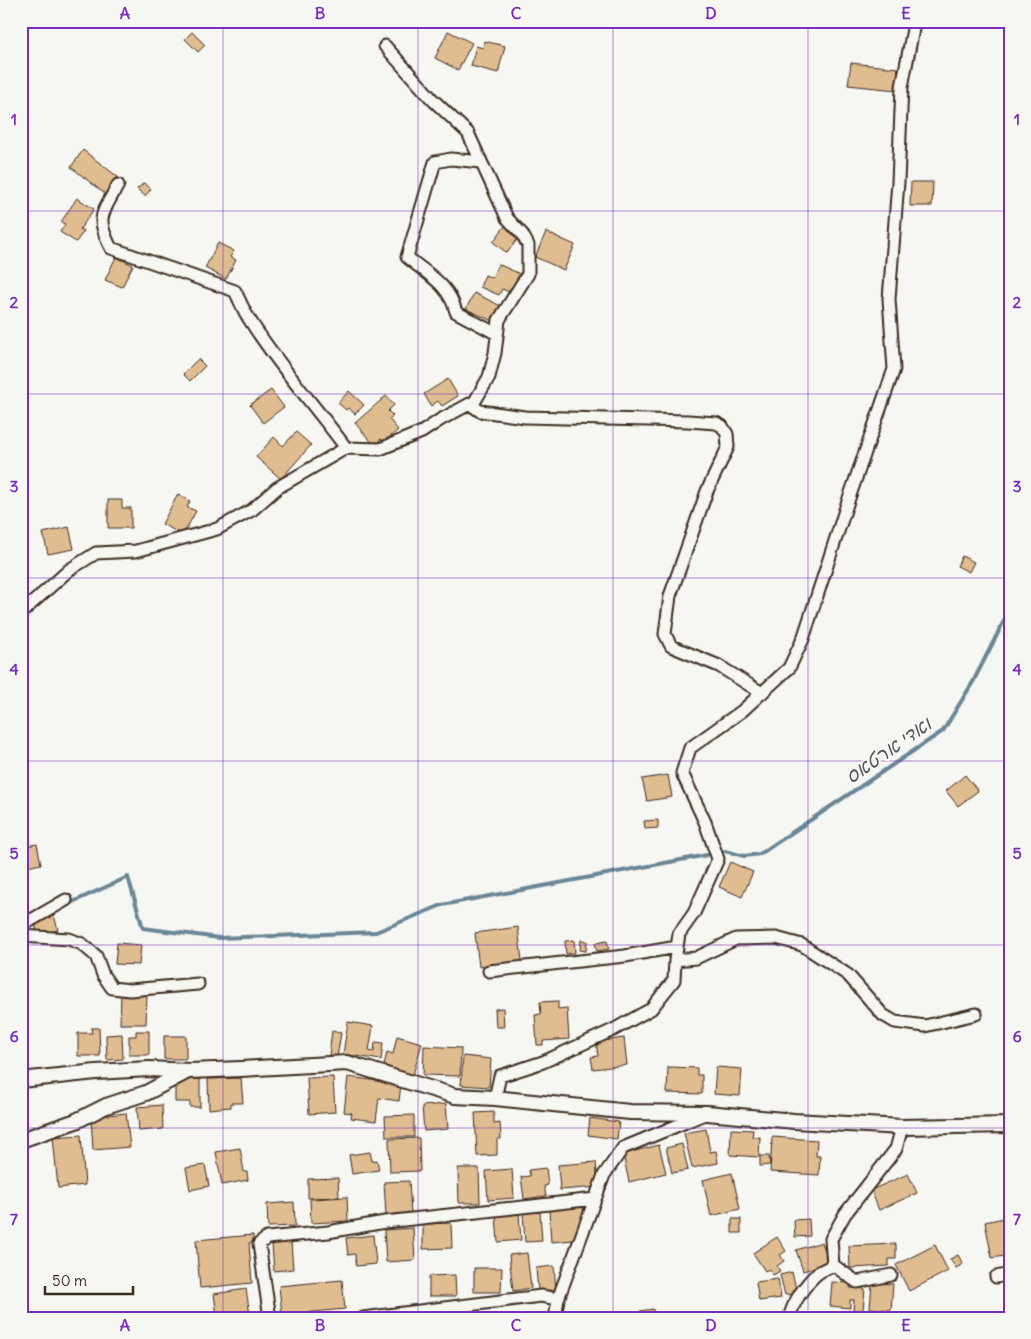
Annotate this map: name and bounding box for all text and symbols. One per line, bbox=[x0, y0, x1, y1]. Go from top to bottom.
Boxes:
text: A bbox=[120, 3, 130, 23]
text: B bbox=[315, 3, 326, 23]
text: C bbox=[511, 3, 522, 23]
text: D bbox=[705, 3, 717, 23]
text: E bbox=[901, 3, 911, 23]
text: 1 bbox=[11, 109, 17, 129]
text: 1 bbox=[1014, 109, 1020, 129]
text: 2 bbox=[10, 292, 19, 312]
text: 2 bbox=[1013, 292, 1022, 312]
text: 3 bbox=[9, 476, 19, 496]
text: 3 bbox=[1012, 476, 1022, 496]
text: 4 bbox=[9, 659, 19, 679]
text: 4 bbox=[1012, 659, 1022, 679]
water label: ואדי ארטאס bbox=[840, 711, 937, 788]
text: 5 bbox=[9, 843, 19, 863]
text: 5 bbox=[1012, 843, 1022, 863]
text: 6 bbox=[9, 1026, 19, 1046]
text: 6 bbox=[1012, 1026, 1022, 1046]
text: 7 bbox=[10, 1209, 18, 1229]
text: 7 bbox=[1013, 1209, 1021, 1229]
scale bar bbox=[45, 1264, 132, 1296]
text: 50 m bbox=[52, 1271, 87, 1290]
text: A bbox=[120, 1315, 130, 1335]
text: B bbox=[315, 1315, 326, 1335]
text: C bbox=[511, 1315, 522, 1335]
text: D bbox=[705, 1315, 717, 1335]
text: E bbox=[901, 1315, 911, 1335]

